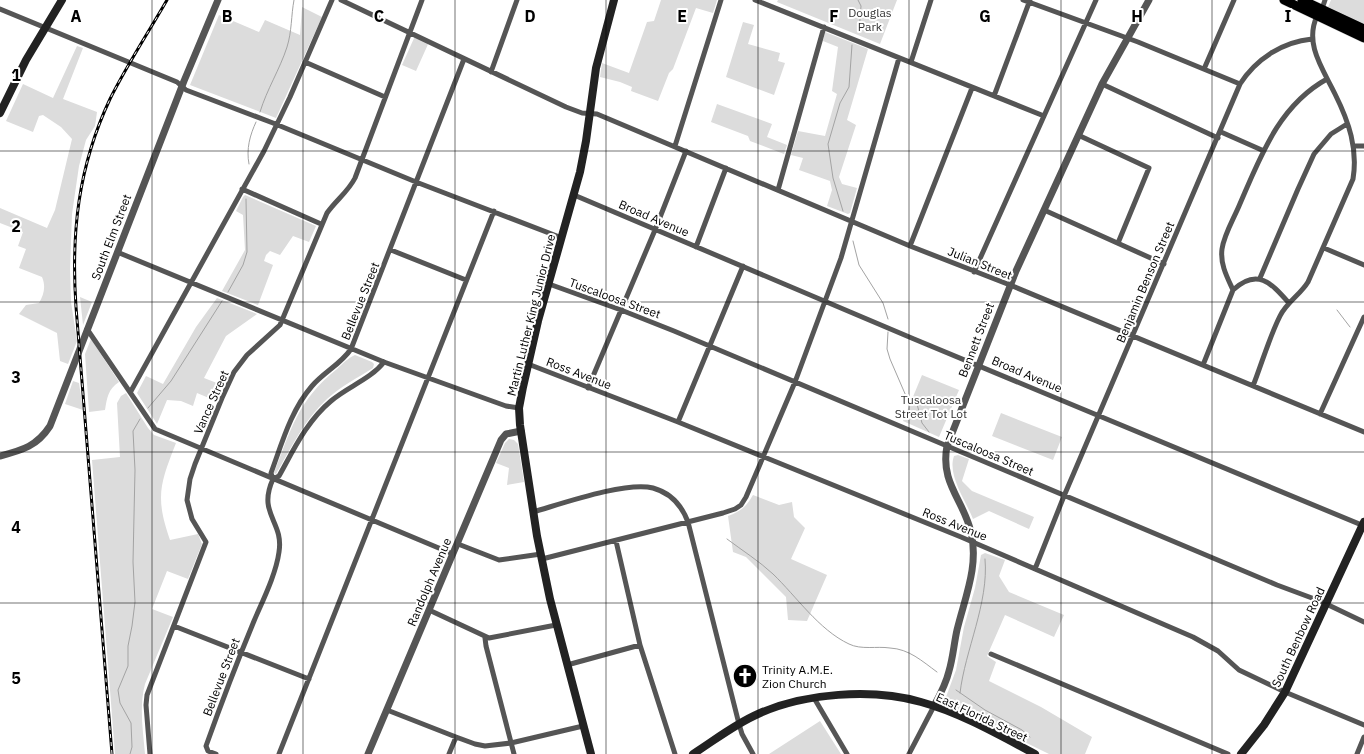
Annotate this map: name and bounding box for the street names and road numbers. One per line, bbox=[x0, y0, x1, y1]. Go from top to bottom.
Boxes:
street label: South Elm Street bbox=[88, 192, 134, 282]
street label: Broad Avenue bbox=[616, 196, 692, 240]
street label: Benjamin Benson Street bbox=[1113, 219, 1177, 345]
street label: Martin Luther King Junior Drive bbox=[504, 232, 558, 397]
street label: Julian Street bbox=[946, 243, 1014, 283]
street label: Bellevue Street bbox=[338, 260, 382, 342]
street label: Tuscaloosa Street bbox=[567, 275, 663, 321]
street label: Bennett Street bbox=[955, 301, 997, 379]
street label: Broad Avenue bbox=[989, 352, 1065, 396]
street label: Ross Avenue bbox=[544, 354, 614, 392]
street label: Vance Street bbox=[190, 368, 232, 436]
street label: Tuscaloosa Street bbox=[942, 427, 1036, 479]
street label: Ross Avenue bbox=[920, 504, 990, 544]
street label: Randolph Avenue bbox=[404, 535, 455, 628]
street label: South Benbow Road bbox=[1268, 584, 1328, 690]
street label: Bellevue Street bbox=[199, 636, 243, 718]
street label: East Florida Street bbox=[934, 689, 1030, 745]

